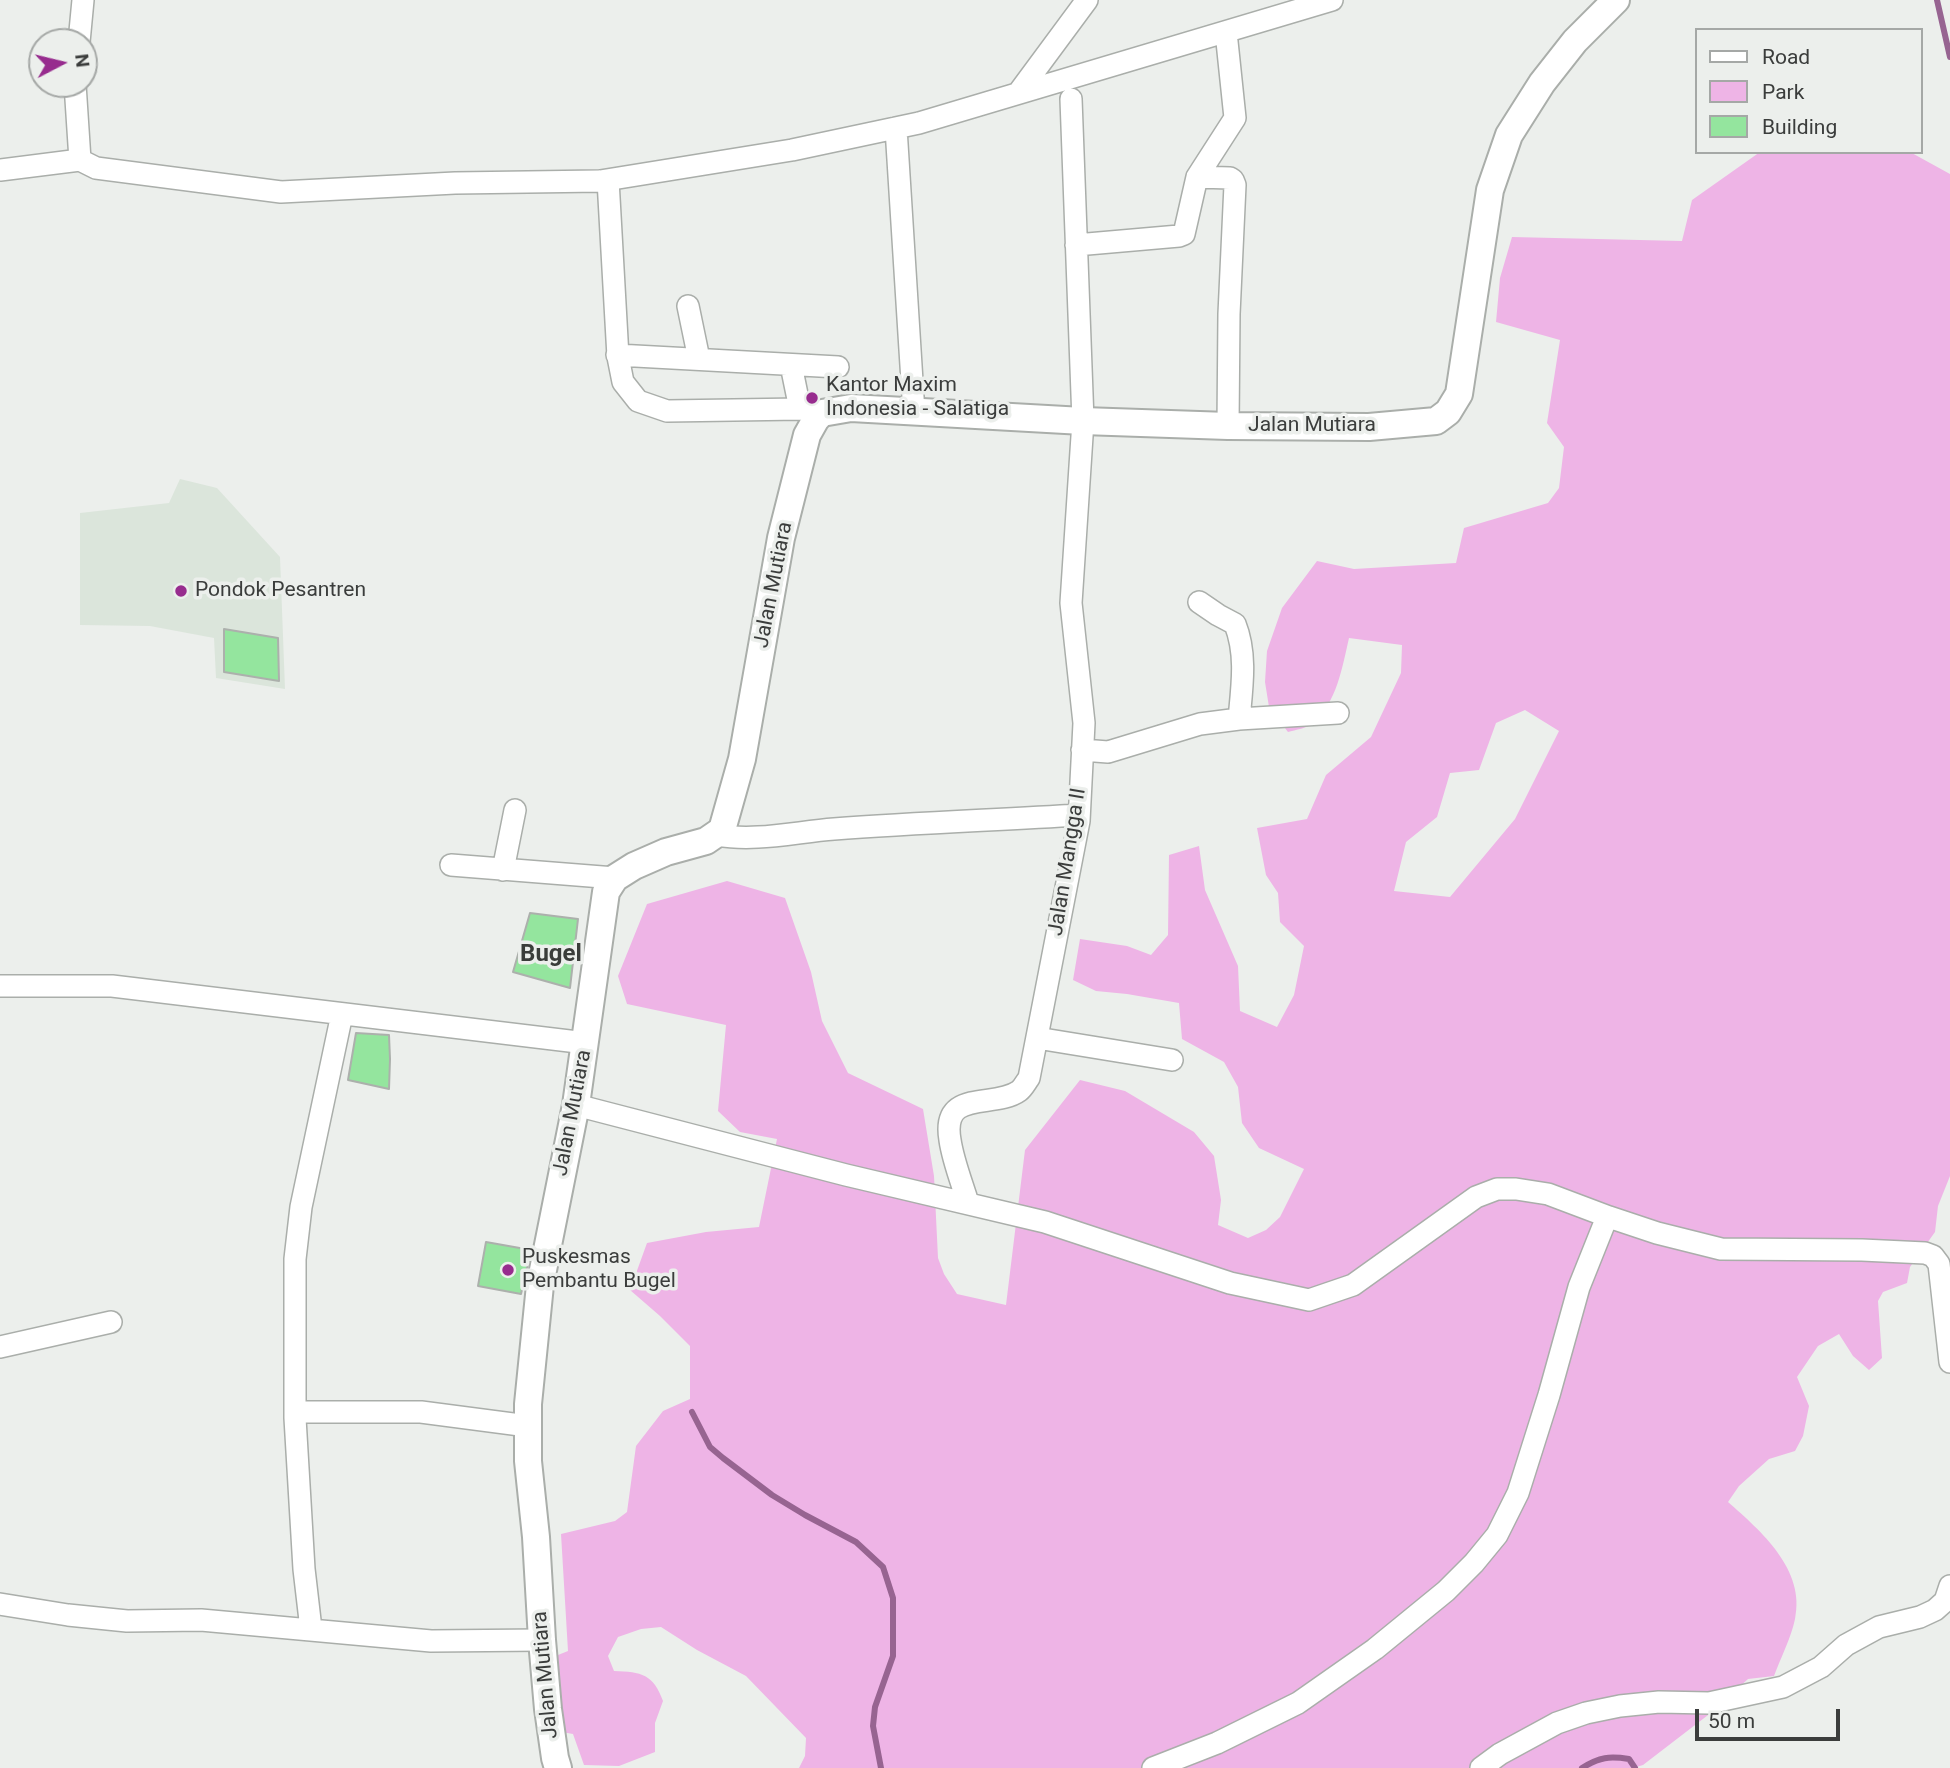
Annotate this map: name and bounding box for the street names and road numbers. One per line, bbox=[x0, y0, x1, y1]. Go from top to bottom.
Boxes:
street label: Jalan Mutiara bbox=[1248, 413, 1376, 439]
street label: Jalan Mutiara bbox=[749, 520, 799, 650]
street label: Jalan Mangga II bbox=[1044, 786, 1092, 938]
street label: Jalan Mutiara bbox=[548, 1048, 598, 1178]
street label: Jalan Mutiara bbox=[528, 1610, 564, 1740]

